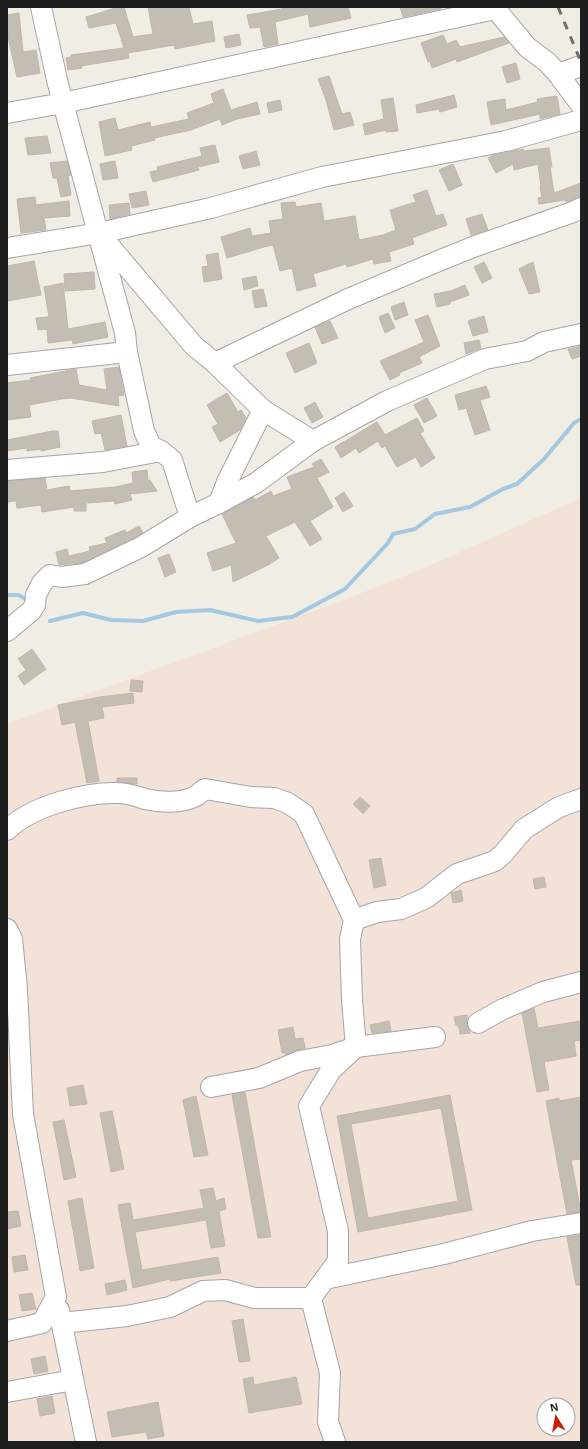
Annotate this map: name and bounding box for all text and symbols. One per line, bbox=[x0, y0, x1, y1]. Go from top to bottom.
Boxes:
north arrow bbox=[536, 1397, 576, 1437]
text: N bbox=[549, 1401, 559, 1414]

